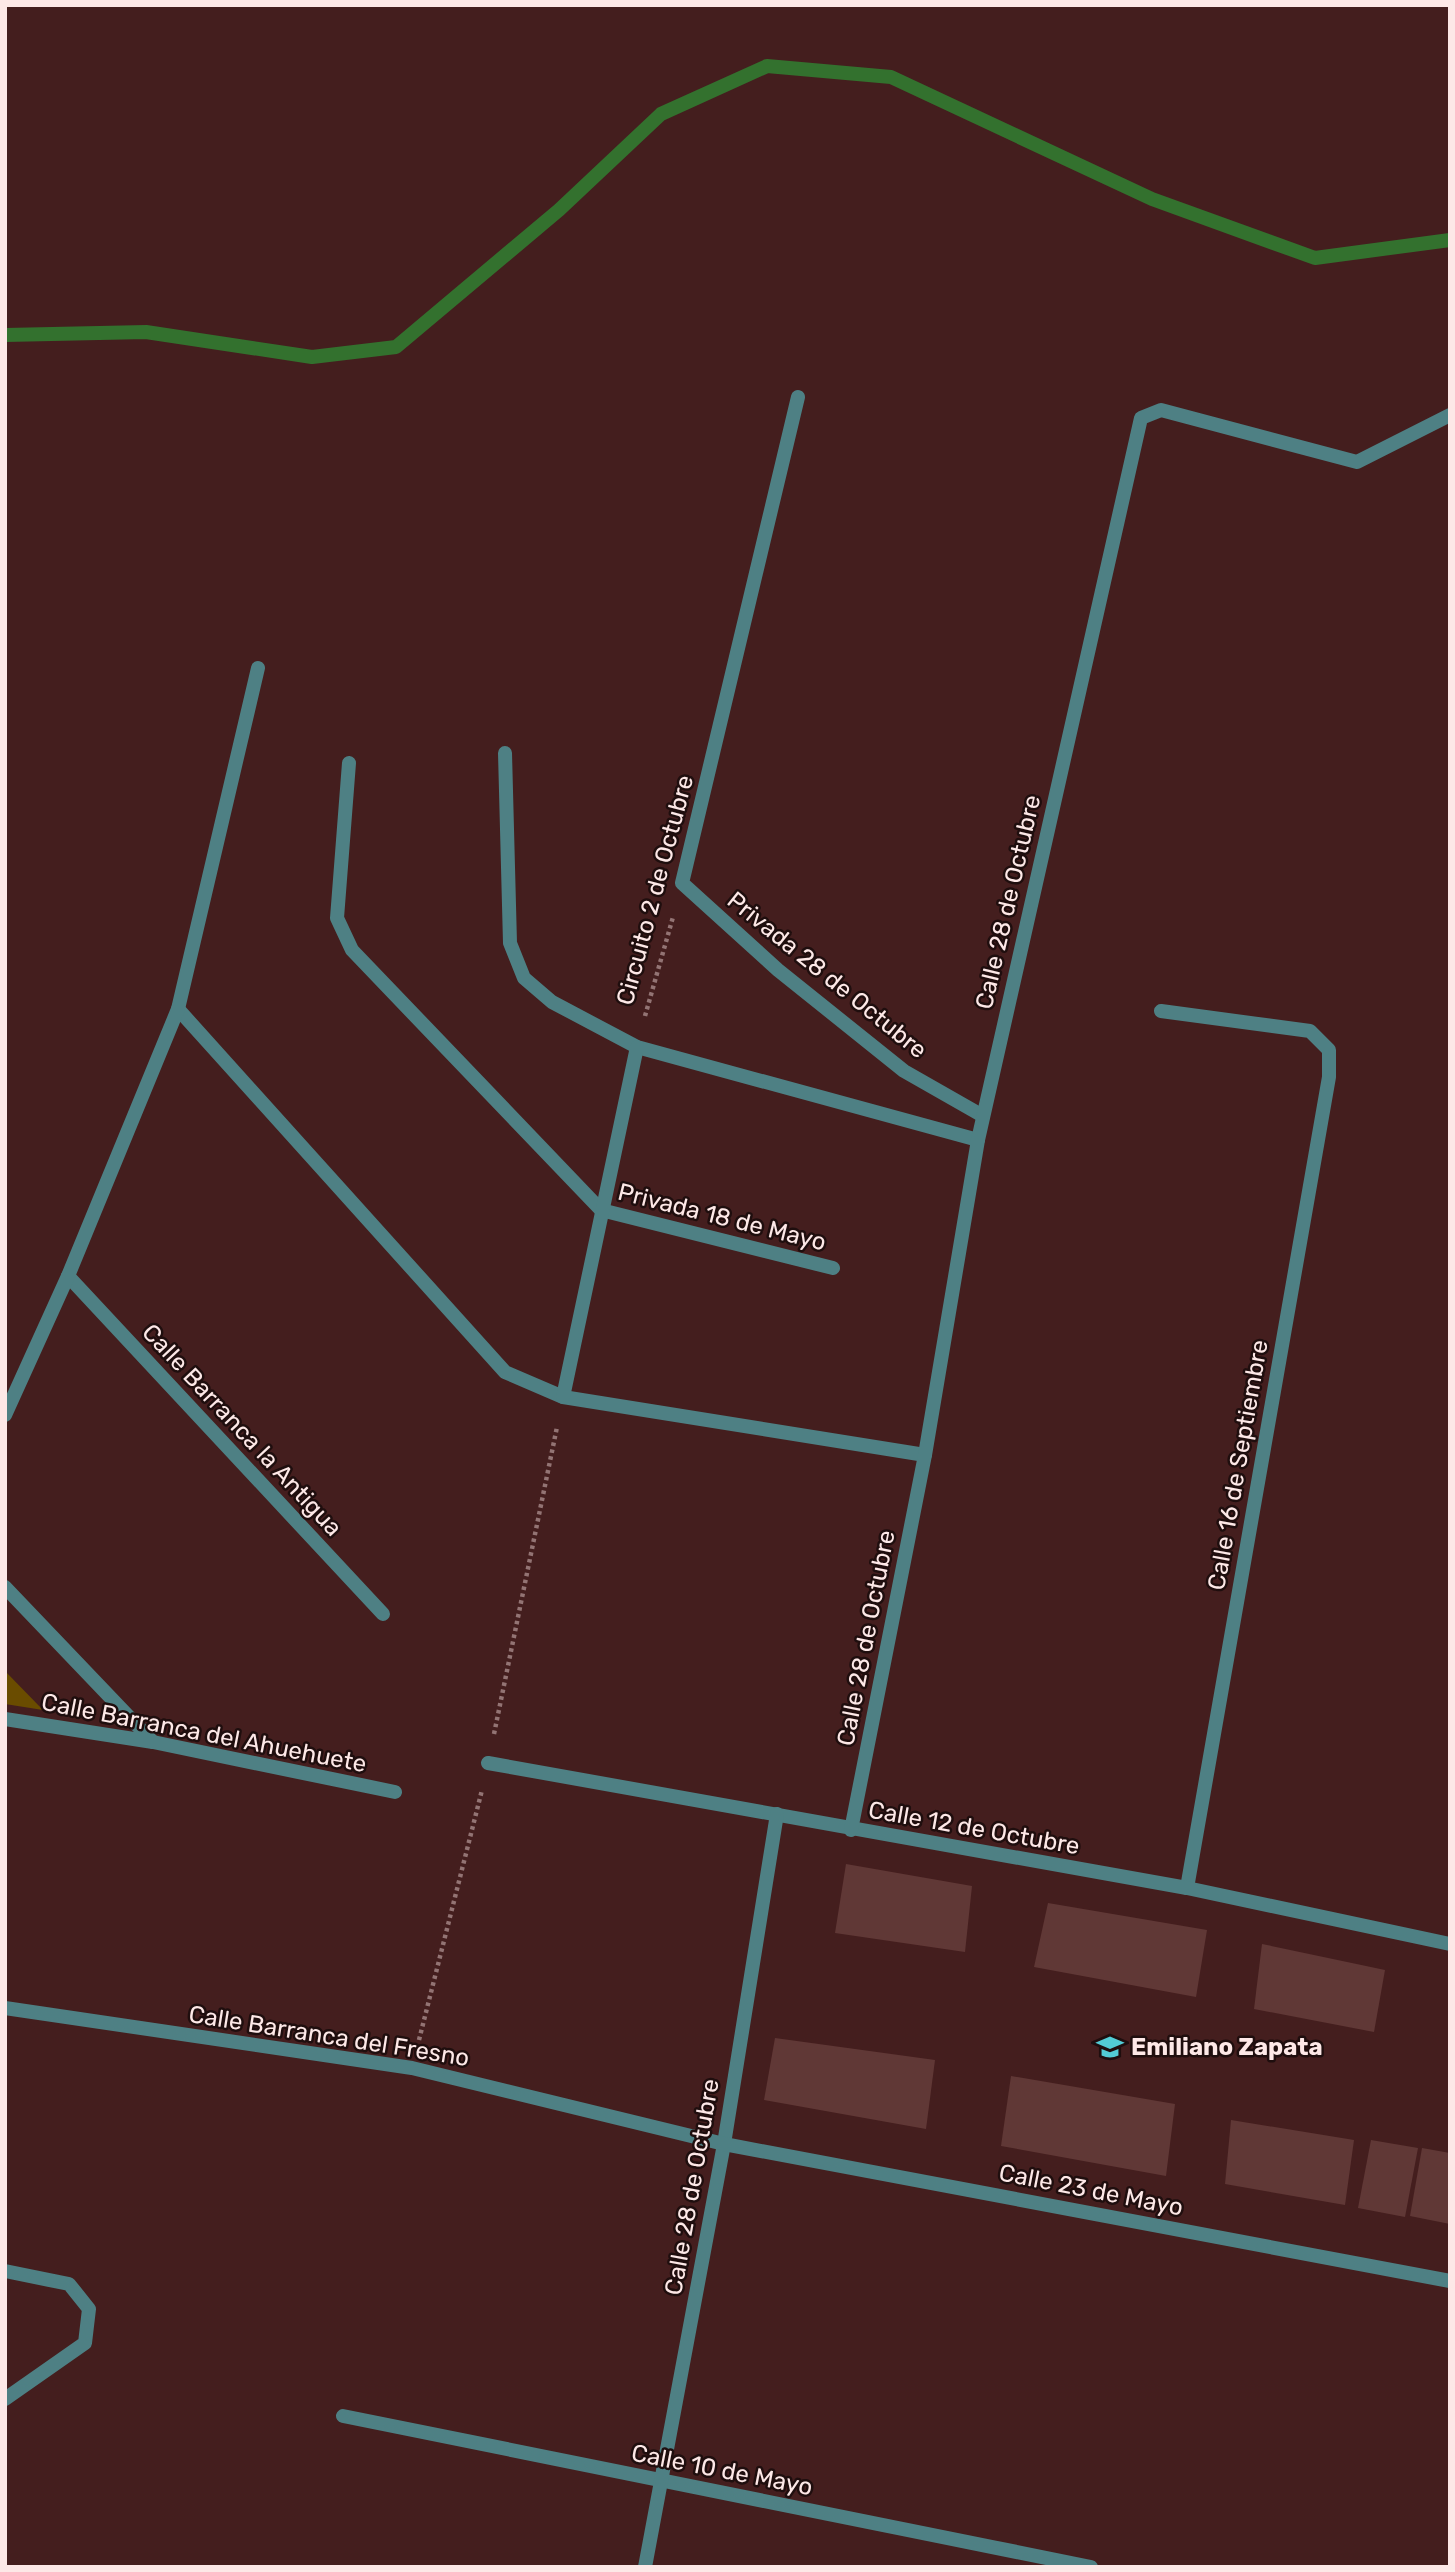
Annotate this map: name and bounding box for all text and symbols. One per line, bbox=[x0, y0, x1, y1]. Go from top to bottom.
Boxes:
street label: Circuito 2 de Octubre bbox=[611, 772, 699, 1008]
street label: Calle 28 de Octubre bbox=[970, 792, 1046, 1012]
street label: Privada 28 de Octubre bbox=[722, 886, 932, 1064]
street label: Privada 18 de Mayo bbox=[615, 1178, 829, 1256]
street label: Calle Barranca la Antigua bbox=[136, 1318, 348, 1542]
street label: Calle 16 de Septiembre bbox=[1202, 1338, 1274, 1592]
street label: Calle 28 de Octubre bbox=[831, 1528, 901, 1748]
street label: Calle Barranca del Ahuehuete bbox=[39, 1688, 369, 1778]
street label: Calle 12 de Octubre bbox=[866, 1796, 1082, 1860]
street label: Calle Barranca del Fresno bbox=[187, 2000, 471, 2072]
school or university icon: Emiliano Zapata bbox=[1095, 2032, 1125, 2062]
place label: Emiliano Zapata bbox=[1131, 2033, 1323, 2061]
street label: Calle 28 de Octubre bbox=[659, 2077, 725, 2297]
street label: Calle 23 de Mayo bbox=[997, 2158, 1185, 2222]
street label: Calle 10 de Mayo bbox=[629, 2439, 815, 2501]

